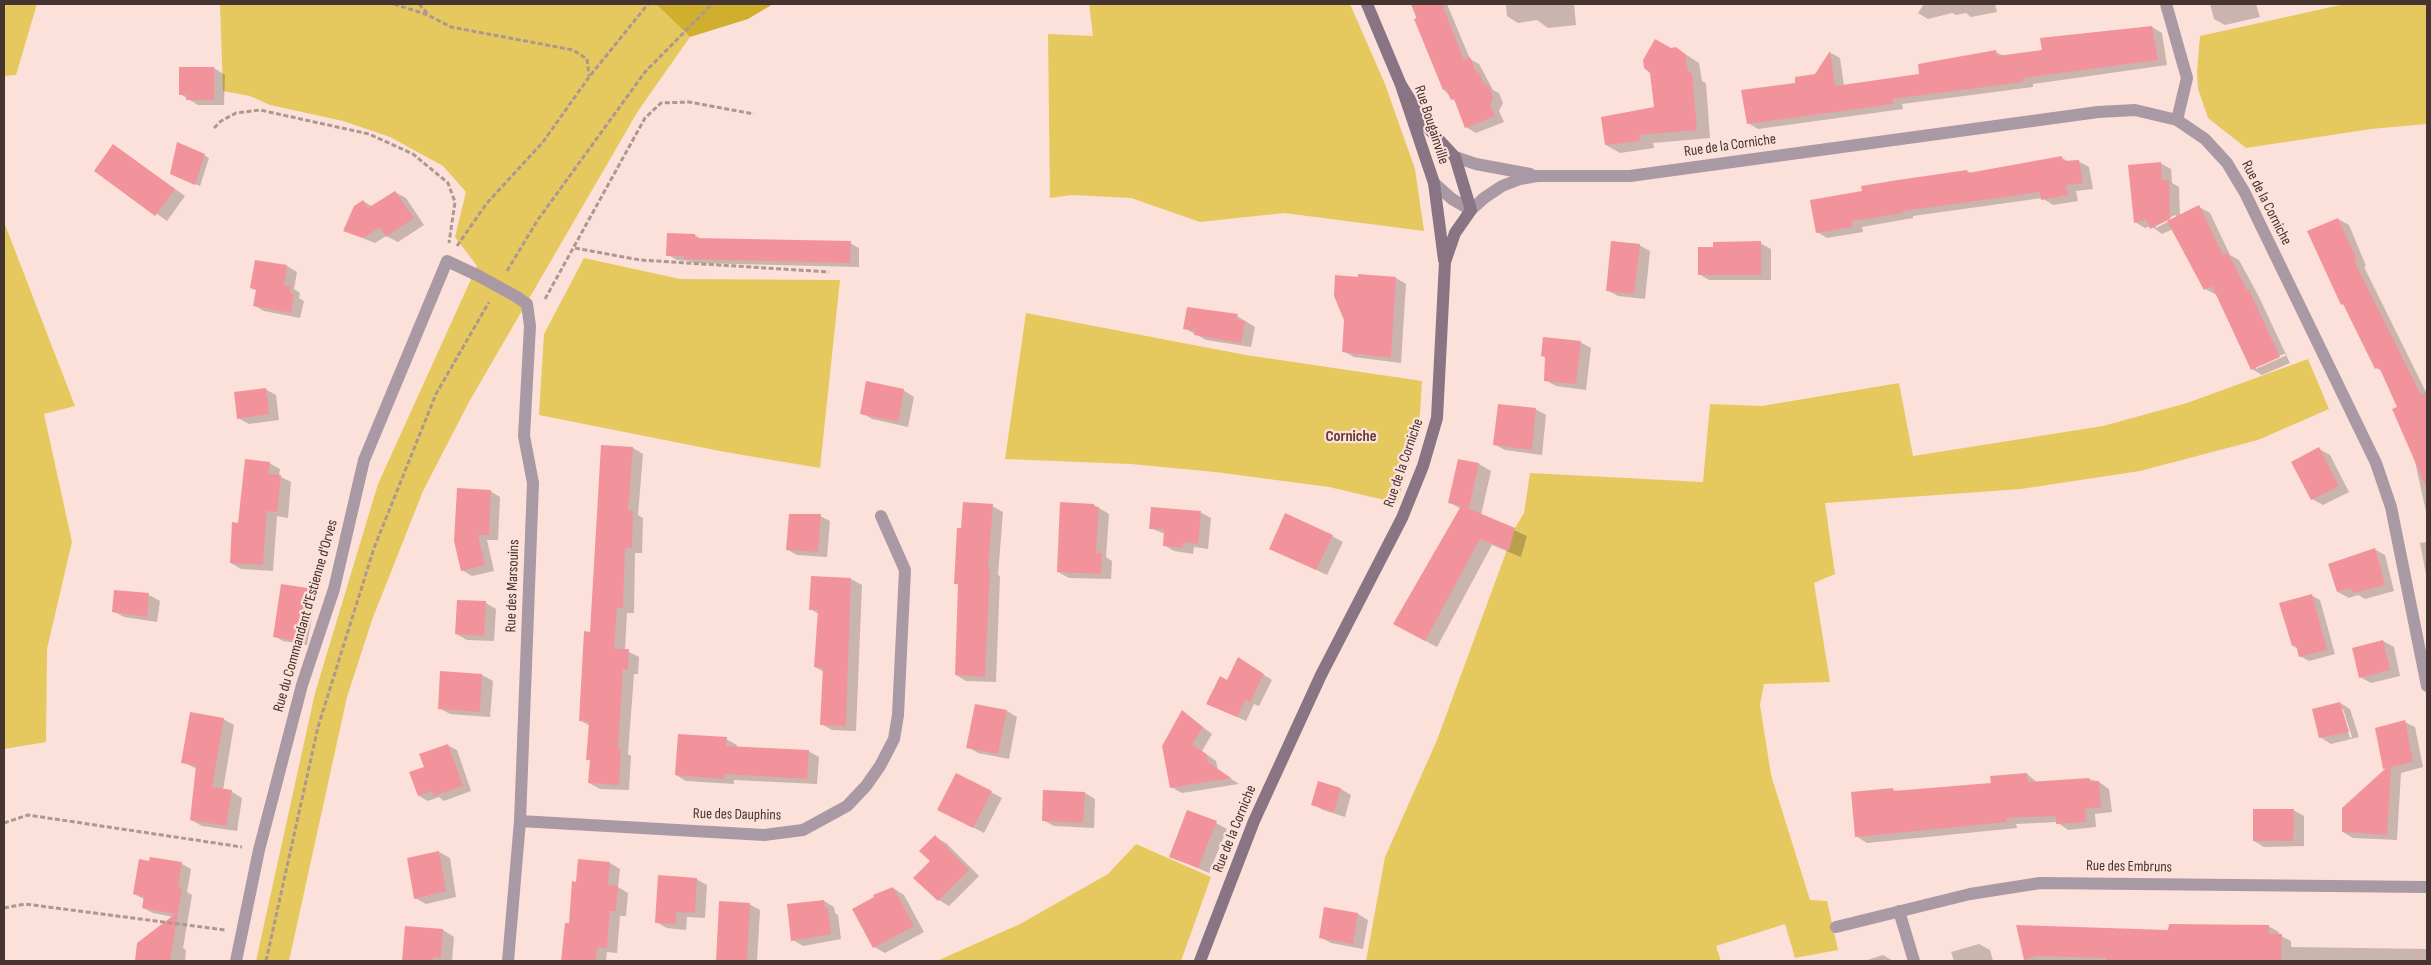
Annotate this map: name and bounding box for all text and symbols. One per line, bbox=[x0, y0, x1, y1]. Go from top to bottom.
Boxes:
street label: Rue Bougainville bbox=[1410, 83, 1452, 167]
street label: Rue de la Corniche bbox=[1683, 131, 1777, 161]
street label: Rue de la Corniche bbox=[2237, 158, 2295, 248]
street label: Rue de la Corniche bbox=[1380, 416, 1428, 510]
district label: Corniche bbox=[1325, 427, 1377, 447]
street label: Rue du Commandant d'Estienne d'Orves bbox=[270, 518, 342, 714]
street label: Rue des Marsouins bbox=[502, 539, 524, 633]
street label: Rue de la Corniche bbox=[1209, 783, 1261, 875]
street label: Rue des Dauphins bbox=[693, 805, 781, 825]
street label: Rue des Embruns bbox=[2086, 857, 2172, 877]

